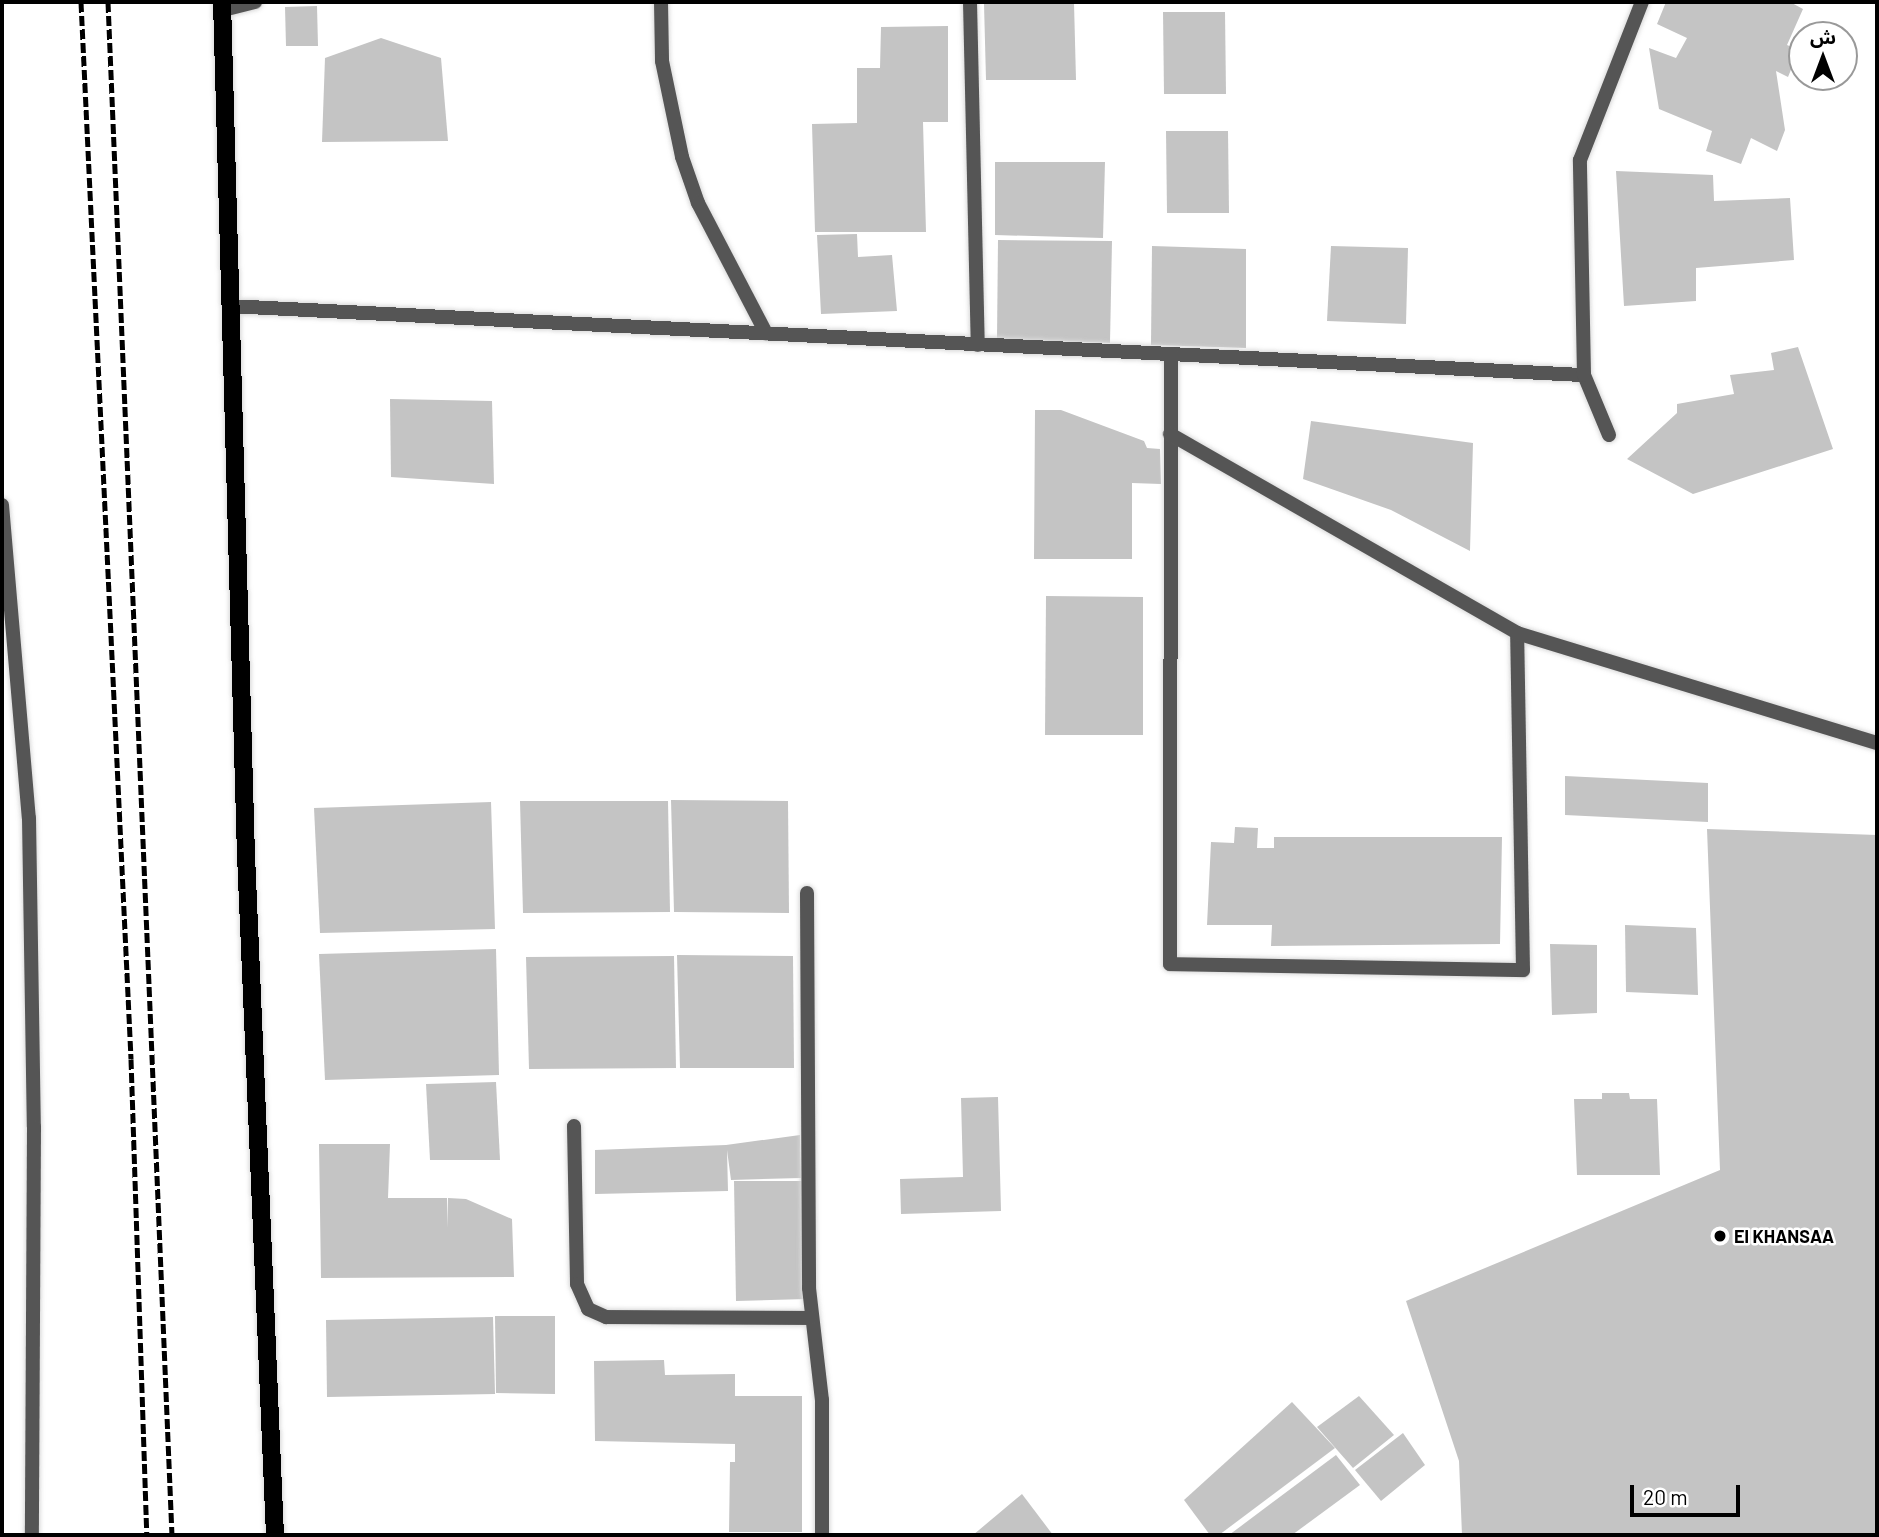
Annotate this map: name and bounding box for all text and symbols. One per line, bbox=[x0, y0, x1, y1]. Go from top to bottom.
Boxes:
north arrow bbox=[1788, 21, 1858, 91]
text: ش bbox=[1810, 25, 1836, 48]
place label: El KHANSAA bbox=[1734, 1225, 1834, 1247]
marker: El KHANSAA bbox=[1712, 1228, 1728, 1244]
scale bar bbox=[1634, 1470, 1744, 1514]
text: 20 m bbox=[1643, 1484, 1688, 1509]

